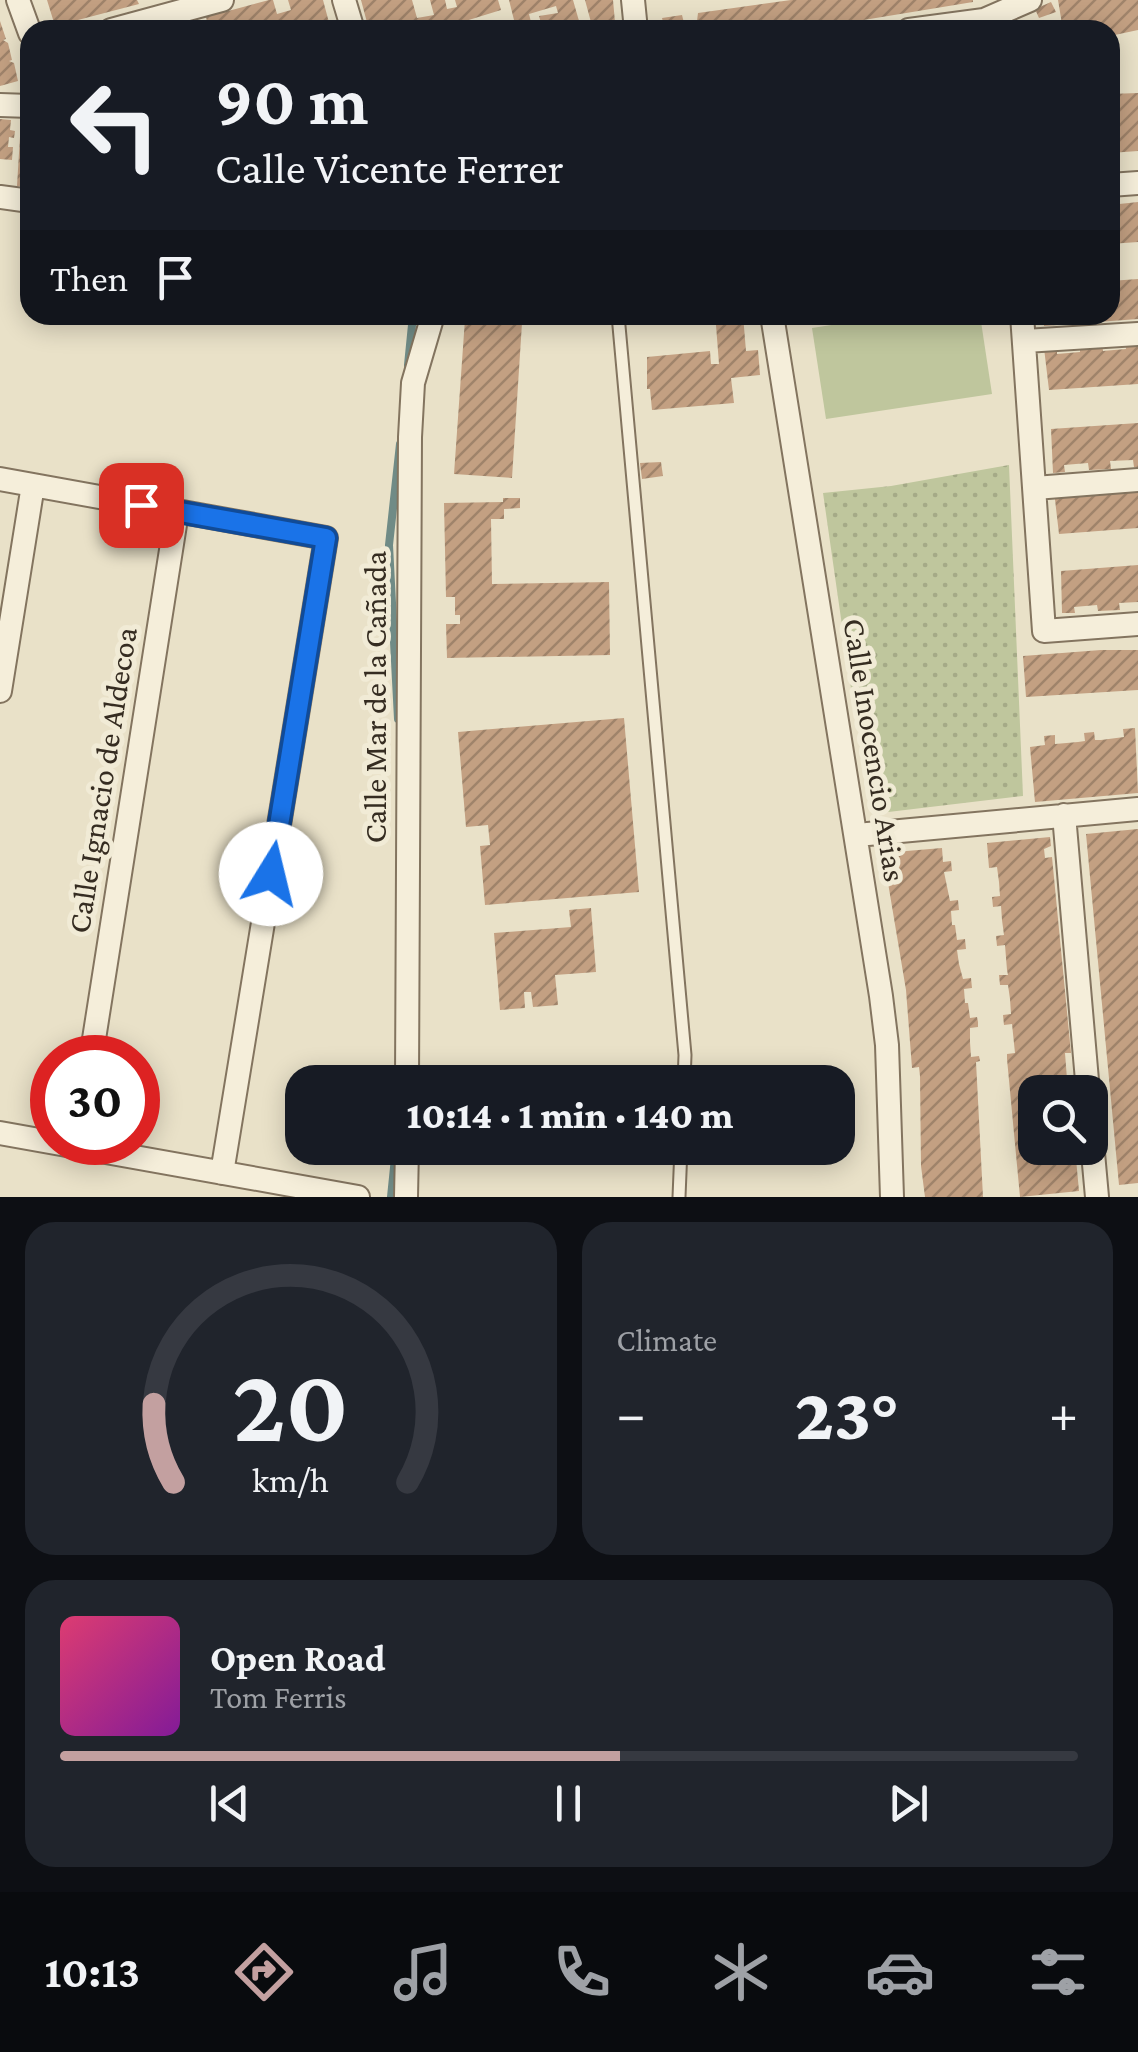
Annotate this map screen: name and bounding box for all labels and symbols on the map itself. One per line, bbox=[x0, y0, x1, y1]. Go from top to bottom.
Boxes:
pin bbox=[99, 463, 184, 548]
street label: Calle Mar de la Cañada bbox=[357, 551, 393, 843]
street label: Calle Inocencio Arias bbox=[836, 616, 914, 884]
street label: Calle Ignacio de Aldecoa bbox=[60, 624, 144, 936]
position arrow bbox=[219, 822, 323, 926]
speed limit sign: 30 bbox=[30, 1035, 160, 1165]

